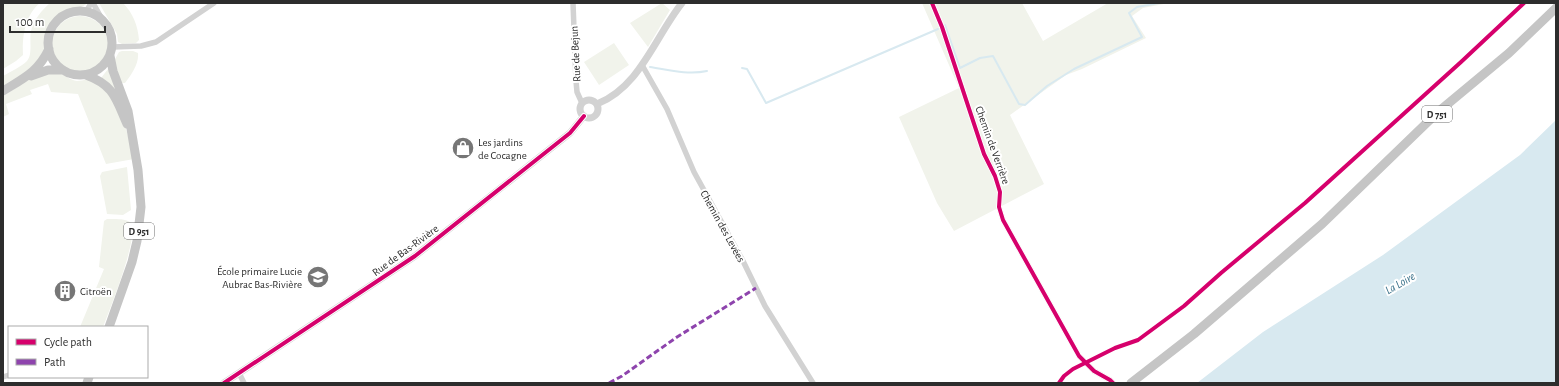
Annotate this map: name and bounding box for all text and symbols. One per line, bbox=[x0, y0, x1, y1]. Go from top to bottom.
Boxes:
scale bar bbox=[10, 8, 105, 34]
text: 100 m bbox=[16, 16, 44, 28]
street label: Rue de Bejun bbox=[569, 26, 582, 82]
street label: Chemin de Verrière bbox=[973, 105, 1012, 186]
road number: D 751 bbox=[1422, 106, 1452, 122]
shop icon: Les jardins de Cocagne bbox=[450, 135, 476, 161]
place label: Les jardins de Cocagne bbox=[478, 137, 527, 161]
street label: Chemin des Levées bbox=[698, 188, 747, 264]
road number: D 951 bbox=[124, 223, 154, 239]
street label: Rue de Bas-Rivière bbox=[370, 223, 440, 278]
school or university icon: École primaire Lucie Aubrac Bas-Rivière bbox=[305, 264, 331, 290]
place label: École primaire Lucie Aubrac Bas-Rivière bbox=[217, 265, 302, 290]
water label: La Loire bbox=[1383, 270, 1417, 296]
building icon: Citroën bbox=[52, 278, 78, 304]
place label: Citroën bbox=[80, 286, 112, 297]
legend bbox=[8, 326, 148, 378]
text: Cycle path bbox=[44, 336, 92, 349]
text: Path bbox=[44, 356, 66, 368]

